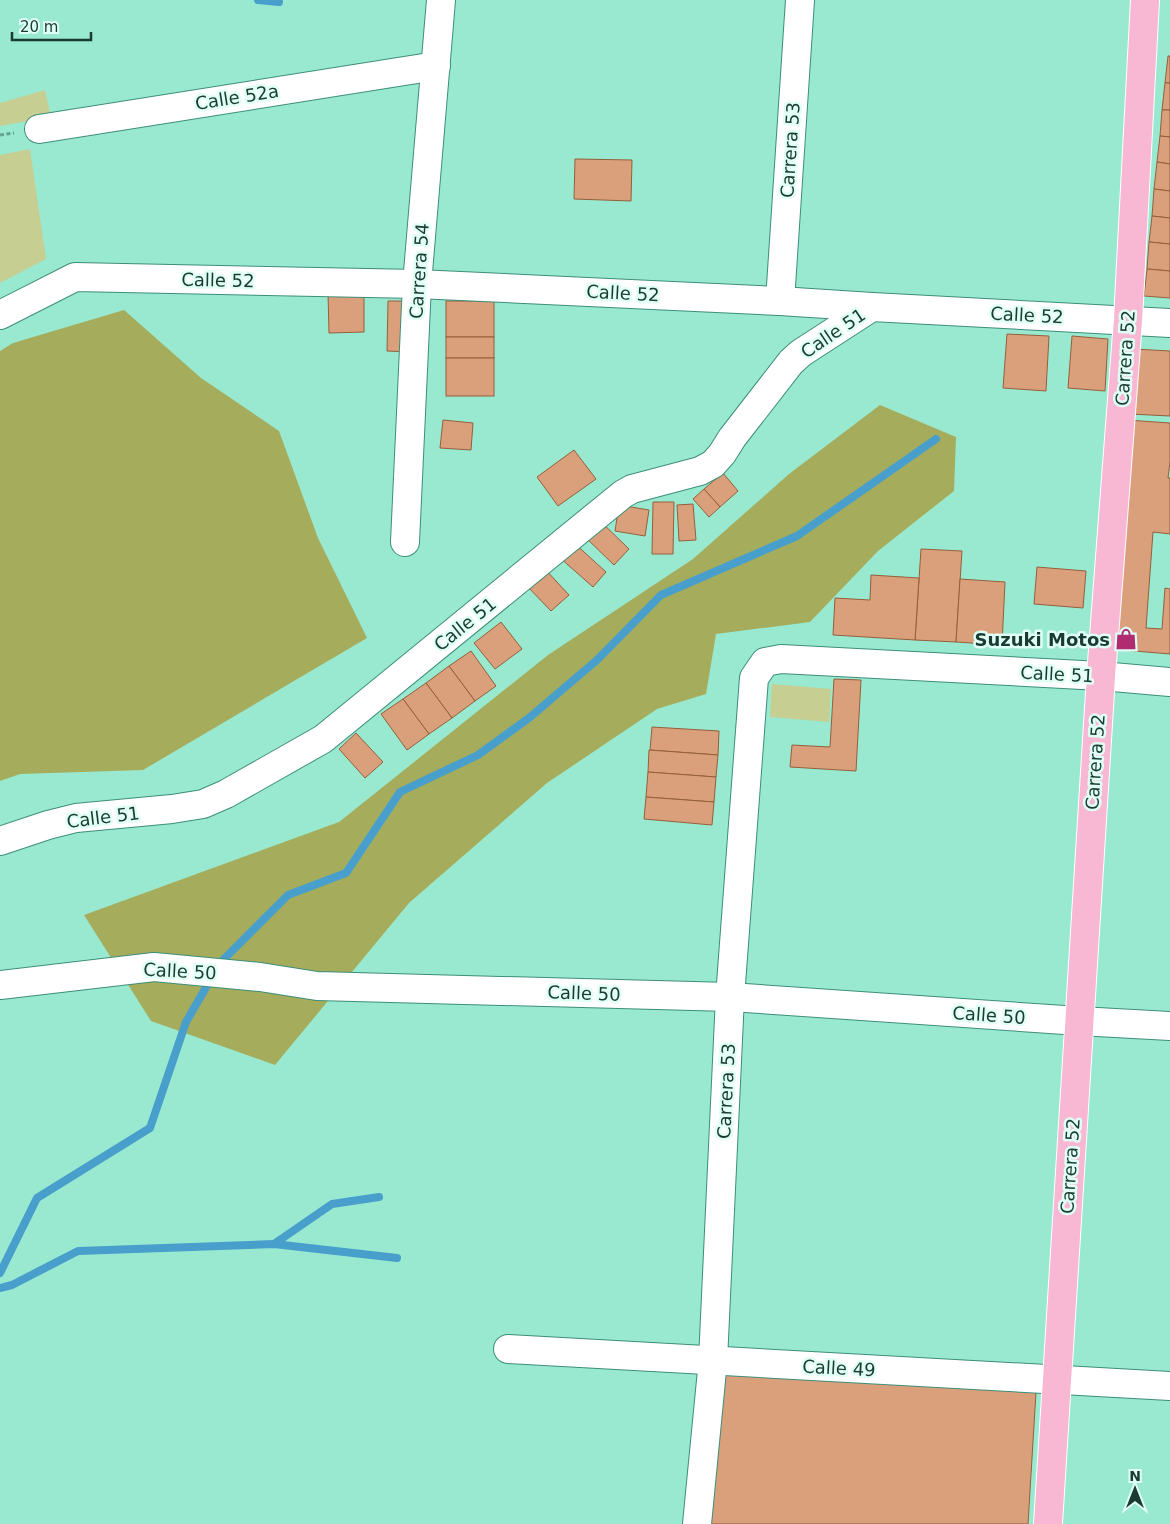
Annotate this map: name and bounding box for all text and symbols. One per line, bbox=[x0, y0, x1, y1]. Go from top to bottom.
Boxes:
scale bar bbox=[12, 10, 91, 42]
text: 20 m bbox=[20, 18, 58, 36]
street label: Calle 52a bbox=[194, 80, 280, 114]
street label: Carrera 53 bbox=[776, 101, 804, 199]
street label: Carrera 54 bbox=[405, 222, 433, 320]
street label: Calle 52 bbox=[181, 269, 255, 291]
street label: Calle 52 bbox=[586, 281, 660, 305]
street label: Calle 52 bbox=[990, 303, 1064, 327]
street label: Calle 51 bbox=[797, 304, 869, 362]
street label: Carrera 52 bbox=[1111, 309, 1139, 407]
street label: Calle 51 bbox=[430, 593, 500, 655]
shop icon: Suzuki Motos bbox=[1113, 626, 1139, 652]
place label: Suzuki Motos bbox=[975, 629, 1110, 650]
street label: Calle 51 bbox=[1020, 662, 1094, 686]
street label: Carrera 52 bbox=[1081, 713, 1109, 811]
street label: Calle 51 bbox=[65, 802, 141, 832]
street label: Calle 50 bbox=[143, 959, 217, 983]
street label: Calle 50 bbox=[547, 981, 621, 1005]
street label: Calle 50 bbox=[952, 1002, 1026, 1028]
street label: Carrera 53 bbox=[713, 1043, 739, 1139]
street label: Carrera 52 bbox=[1056, 1117, 1084, 1215]
street label: Calle 49 bbox=[802, 1356, 876, 1380]
north arrow bbox=[1110, 1464, 1160, 1514]
text: N bbox=[1129, 1468, 1141, 1484]

